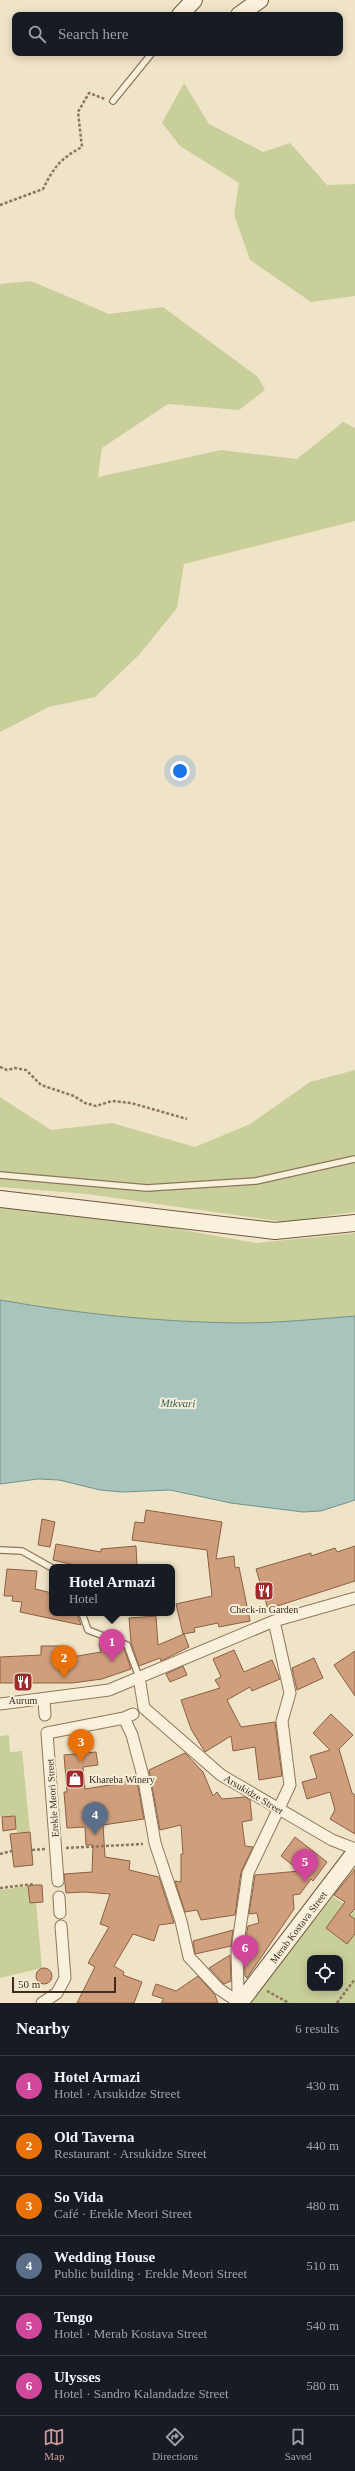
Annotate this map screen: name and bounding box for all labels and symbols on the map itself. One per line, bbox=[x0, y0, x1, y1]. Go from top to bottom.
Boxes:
your location bbox=[170, 761, 190, 781]
water label: Mtkvari bbox=[159, 1397, 196, 1409]
restaurant icon: Check-in Garden bbox=[253, 1580, 275, 1602]
place label: Check-in Garden bbox=[230, 1604, 298, 1615]
pin: 1 bbox=[99, 1629, 125, 1662]
pin: 2 bbox=[51, 1645, 77, 1678]
restaurant icon: Aurum bbox=[12, 1671, 34, 1693]
place label: Aurum bbox=[9, 1695, 37, 1706]
pin: 3 bbox=[68, 1729, 94, 1762]
street label: Erekle Meori Street bbox=[44, 1758, 61, 1838]
shop icon: Khareba Winery bbox=[64, 1768, 86, 1790]
street label: Arsukidze Street bbox=[222, 1772, 285, 1816]
place label: Khareba Winery bbox=[89, 1774, 155, 1785]
pin: 4 bbox=[82, 1802, 108, 1835]
pin: 5 bbox=[292, 1849, 318, 1882]
street label: Merab Kostava Street bbox=[268, 1889, 329, 1965]
pin: 6 bbox=[232, 1935, 258, 1968]
scale bar bbox=[12, 1975, 116, 1994]

